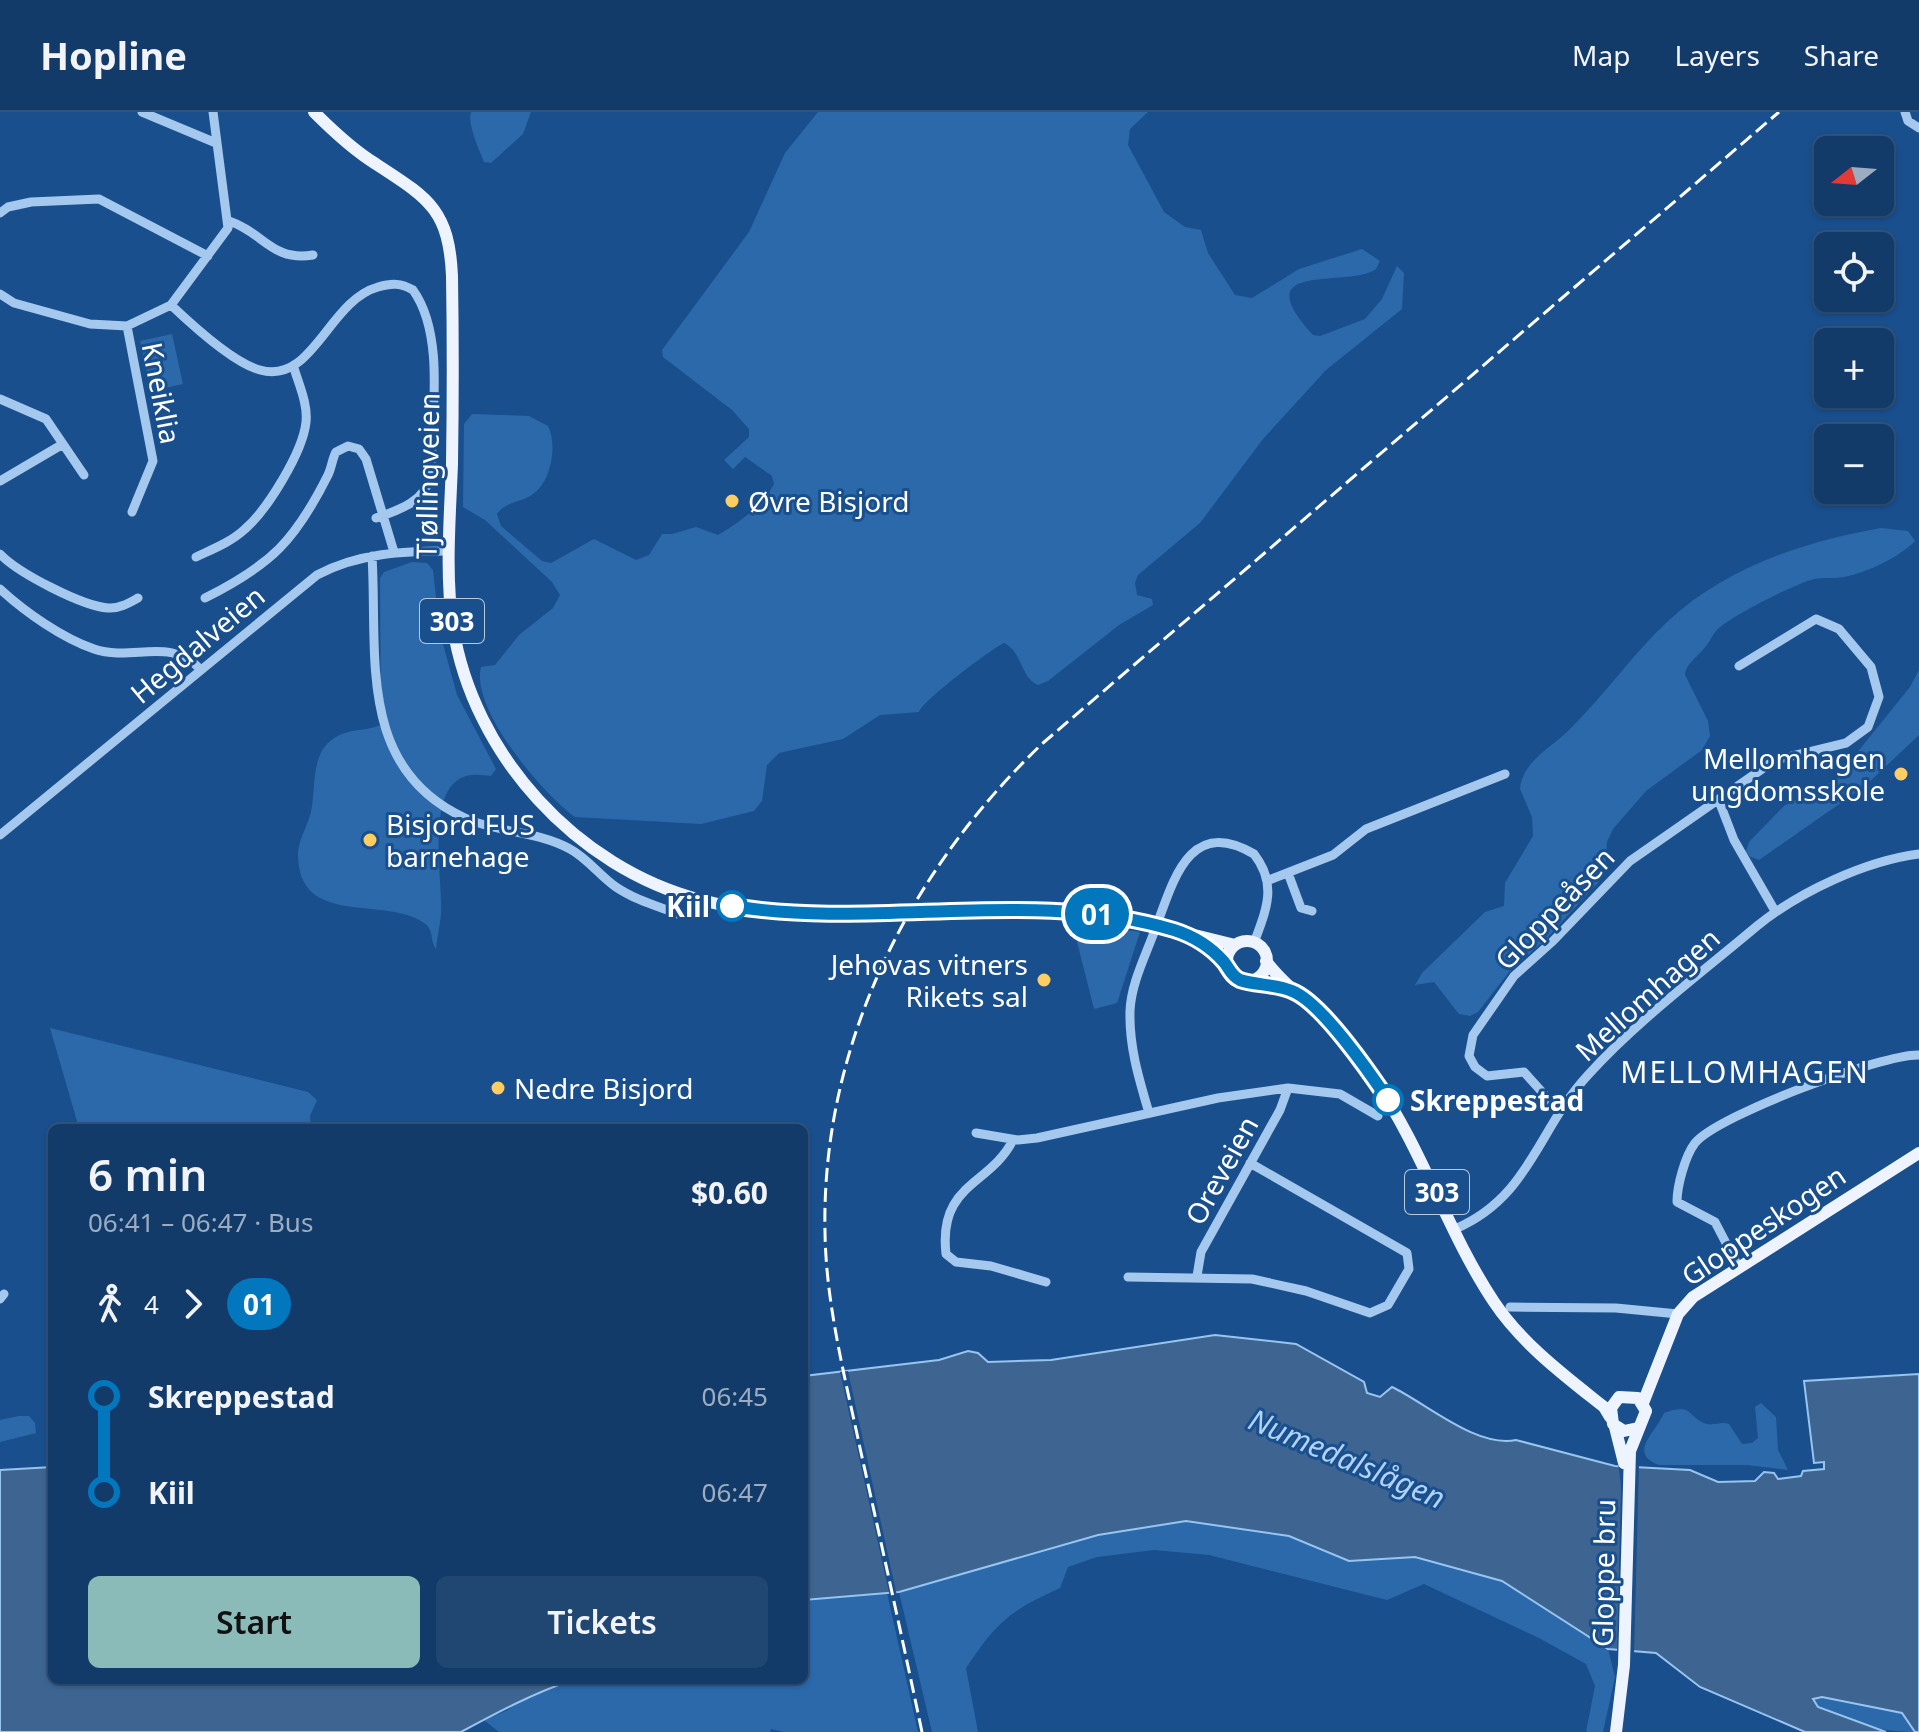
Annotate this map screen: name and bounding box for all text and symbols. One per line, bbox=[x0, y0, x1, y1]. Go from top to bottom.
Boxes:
text: Hopline bbox=[40, 29, 187, 81]
text: Map bbox=[1572, 36, 1630, 74]
text: Layers bbox=[1674, 36, 1760, 74]
text: Share bbox=[1804, 36, 1879, 74]
north arrow bbox=[1814, 136, 1894, 216]
map controls bbox=[1814, 136, 1894, 504]
button: locate bbox=[1814, 232, 1894, 312]
button: + bbox=[1814, 328, 1894, 408]
street label: Kneiklia bbox=[134, 339, 190, 447]
street label: Tjøllingveien bbox=[407, 393, 447, 559]
button: − bbox=[1814, 424, 1894, 504]
place label: Øvre Bisjord bbox=[748, 482, 909, 520]
marker: Øvre Bisjord bbox=[723, 492, 741, 510]
street label: Hegdalveien bbox=[122, 577, 272, 711]
road number: 303 bbox=[420, 599, 484, 643]
place label: Mellomhagen ungdomsskole bbox=[1691, 739, 1885, 809]
marker: Mellomhagen ungdomsskole bbox=[1892, 765, 1910, 783]
place label: Bisjord FUS barnehage bbox=[386, 805, 535, 875]
marker: Bisjord FUS barnehage bbox=[361, 831, 379, 849]
street label: Gloppeåsen bbox=[1486, 838, 1622, 978]
place label: Kiil bbox=[666, 887, 710, 925]
line badge: 01 bbox=[1061, 888, 1133, 940]
marker: Kiil bbox=[717, 891, 747, 921]
text: 01 bbox=[1081, 895, 1113, 933]
street label: Mellomhagen bbox=[1567, 919, 1727, 1069]
place label: Jehovas vitners Rikets sal bbox=[828, 945, 1028, 1015]
marker: Jehovas vitners Rikets sal bbox=[1035, 971, 1053, 989]
district label: MELLOMHAGEN bbox=[1620, 1051, 1870, 1092]
place label: Nedre Bisjord bbox=[514, 1069, 694, 1107]
marker: Nedre Bisjord bbox=[489, 1079, 507, 1097]
place label: Skreppestad bbox=[1410, 1081, 1584, 1119]
marker: Skreppestad bbox=[1373, 1085, 1403, 1115]
street label: Oreveien bbox=[1176, 1109, 1266, 1231]
text: 6 min bbox=[88, 1144, 207, 1204]
street label: Gloppeskogen bbox=[1673, 1156, 1853, 1294]
road number: 303 bbox=[1405, 1170, 1469, 1214]
text: $0.60 bbox=[691, 1172, 768, 1213]
text: 06:41 – 06:47 · Bus bbox=[88, 1204, 313, 1240]
icon: walk bbox=[88, 1282, 132, 1326]
icon: forward bbox=[171, 1282, 215, 1326]
text: 01 bbox=[243, 1285, 275, 1323]
text: 4 bbox=[144, 1286, 159, 1322]
text: Skreppestad bbox=[148, 1376, 335, 1417]
text: 06:45 bbox=[702, 1378, 768, 1414]
water label: Numedalslågen bbox=[1243, 1398, 1451, 1518]
text: Kiil bbox=[148, 1472, 195, 1513]
text: 06:47 bbox=[702, 1474, 768, 1510]
street label: Gloppe bru bbox=[1583, 1499, 1623, 1647]
button: Start bbox=[88, 1576, 420, 1668]
button: Tickets bbox=[436, 1576, 768, 1668]

